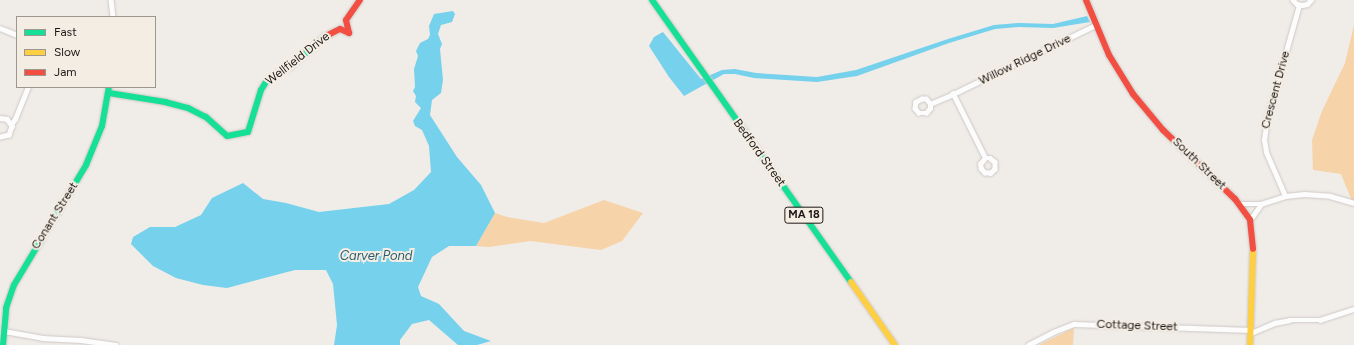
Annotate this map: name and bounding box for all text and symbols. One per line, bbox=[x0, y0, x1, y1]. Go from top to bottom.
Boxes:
legend bbox=[16, 16, 156, 88]
text: Fast bbox=[54, 25, 77, 39]
street label: Wellfield Drive bbox=[263, 30, 333, 88]
street label: Willow Ridge Drive bbox=[977, 32, 1073, 88]
text: Slow bbox=[54, 45, 80, 59]
street label: Crescent Drive bbox=[1259, 50, 1293, 130]
text: Jam bbox=[54, 65, 77, 79]
street label: Bedford Street bbox=[730, 116, 788, 190]
street label: South Street bbox=[1169, 135, 1229, 193]
street label: Conant Street bbox=[29, 180, 81, 252]
road number: MA 18 bbox=[784, 206, 824, 224]
water label: Carver Pond bbox=[340, 248, 412, 264]
street label: Cottage Street bbox=[1096, 317, 1178, 335]

